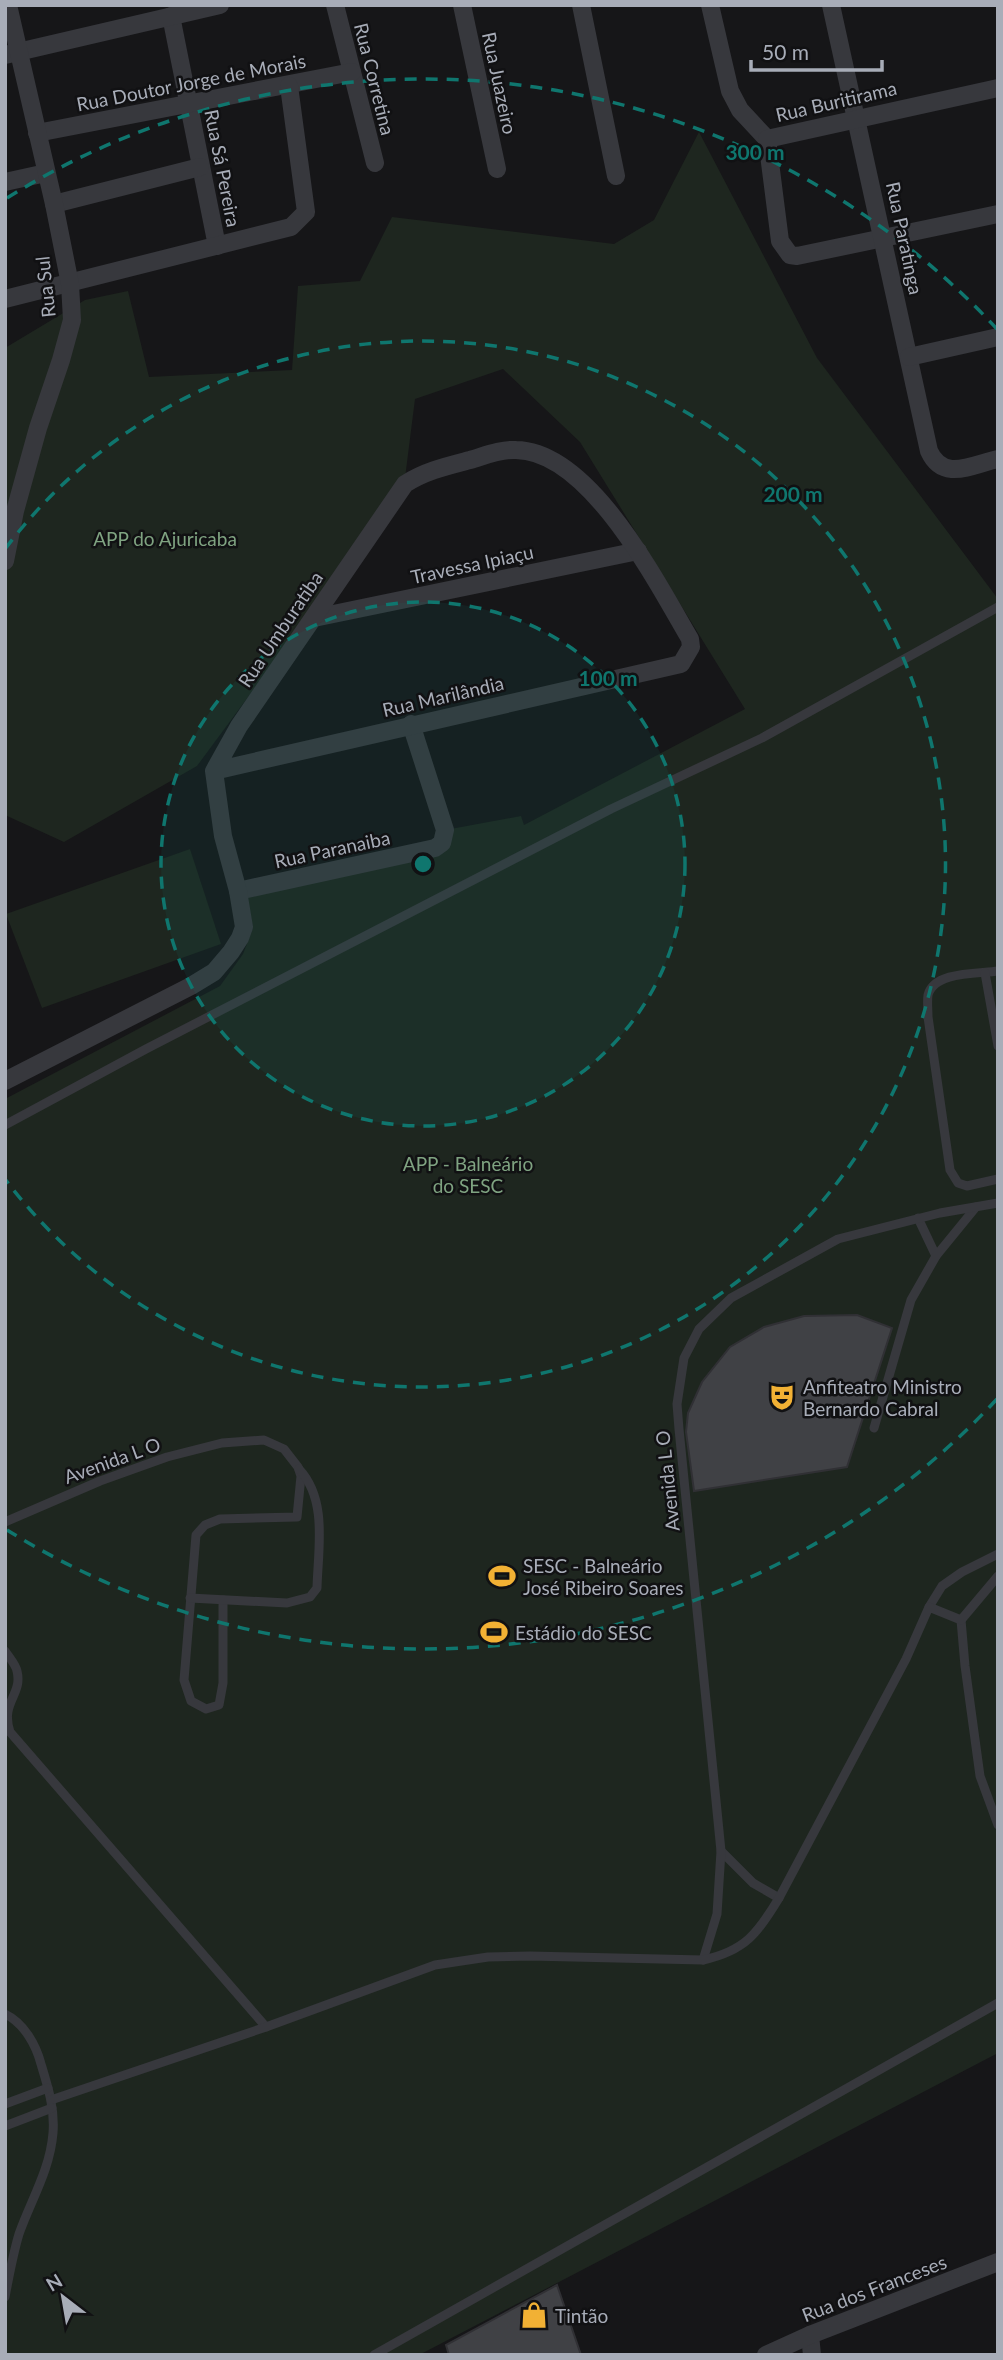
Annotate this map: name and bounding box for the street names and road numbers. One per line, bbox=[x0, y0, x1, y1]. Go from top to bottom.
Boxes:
street label: Rua Corretina bbox=[350, 20, 400, 138]
street label: Rua Juazeiro bbox=[478, 30, 522, 136]
street label: Rua Doutor Jorge de Morais bbox=[74, 48, 308, 116]
street label: Rua Buritirama bbox=[773, 76, 899, 126]
street label: Rua Sá Pereira bbox=[200, 107, 246, 229]
street label: Rua Paratinga bbox=[882, 180, 928, 296]
street label: Rua Sul bbox=[30, 255, 60, 319]
street label: Travessa Ipiaçu bbox=[408, 540, 536, 588]
street label: Rua Umburatiba bbox=[233, 567, 327, 691]
street label: Rua Marilândia bbox=[380, 671, 506, 721]
street label: Rua Paranaiba bbox=[272, 825, 392, 873]
street label: Avenida L O bbox=[650, 1430, 684, 1532]
street label: Avenida L O bbox=[61, 1432, 163, 1488]
street label: Rua dos Franceses bbox=[798, 2250, 950, 2326]

